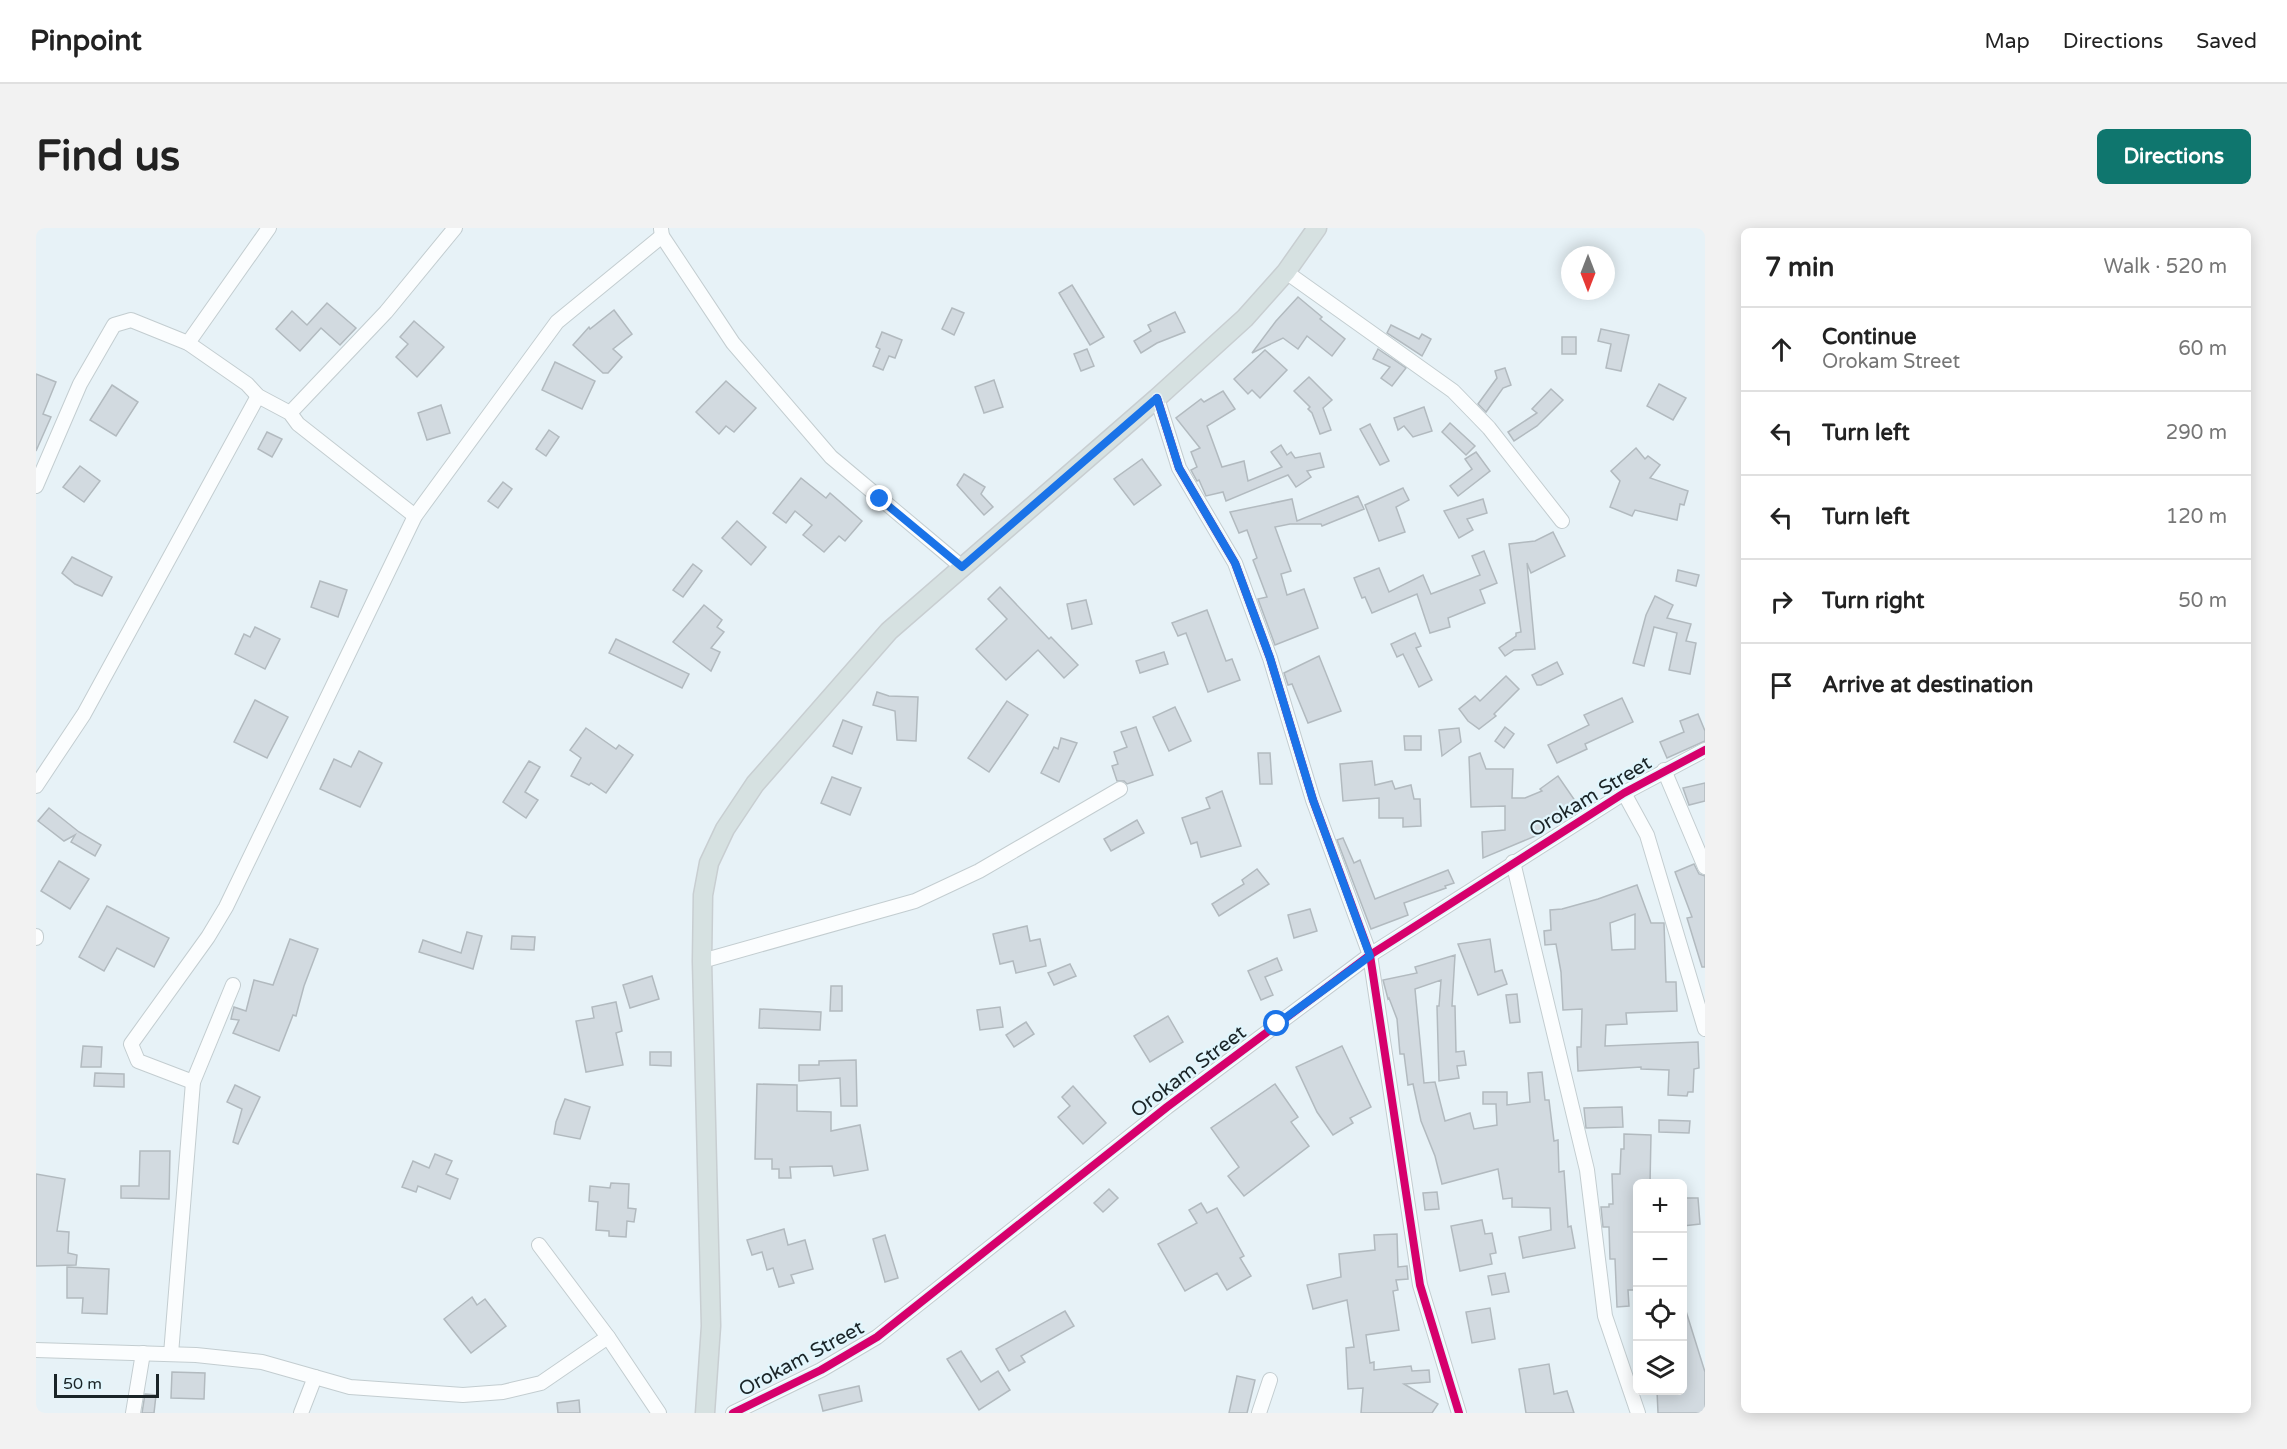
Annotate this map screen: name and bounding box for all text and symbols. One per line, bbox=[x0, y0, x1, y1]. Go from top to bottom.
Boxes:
text: Pinpoint bbox=[30, 24, 142, 58]
text: Map bbox=[1984, 29, 2030, 54]
text: Directions bbox=[2063, 29, 2163, 54]
text: Saved bbox=[2196, 29, 2257, 54]
button: Directions bbox=[2097, 129, 2251, 184]
text: Find us bbox=[36, 131, 180, 182]
north arrow bbox=[1561, 246, 1615, 300]
text: 7 min bbox=[1765, 252, 1834, 283]
text: Walk · 520 m bbox=[2104, 255, 2227, 279]
text: Continue bbox=[1822, 324, 1917, 350]
icon: ahead bbox=[1765, 333, 1798, 366]
text: 60 m bbox=[2178, 337, 2227, 361]
text: Orokam Street bbox=[1822, 350, 1960, 374]
icon: left bbox=[1765, 417, 1798, 450]
text: Turn left bbox=[1822, 420, 1910, 446]
text: 290 m bbox=[2166, 421, 2227, 445]
route end bbox=[866, 485, 892, 511]
icon: left bbox=[1765, 501, 1798, 534]
text: Turn left bbox=[1822, 504, 1910, 530]
text: 120 m bbox=[2166, 505, 2227, 529]
icon: right bbox=[1765, 585, 1798, 618]
text: Turn right bbox=[1822, 588, 1924, 614]
text: 50 m bbox=[2178, 589, 2227, 613]
icon: arrive bbox=[1765, 669, 1798, 702]
text: Arrive at destination bbox=[1822, 672, 2033, 698]
street label: Orokam Street bbox=[1525, 751, 1656, 843]
route start bbox=[1263, 1010, 1289, 1036]
street label: Orokam Street bbox=[1126, 1020, 1251, 1123]
map controls bbox=[1633, 1179, 1687, 1395]
button: + bbox=[1633, 1179, 1687, 1233]
button: − bbox=[1633, 1233, 1687, 1287]
button: locate bbox=[1633, 1287, 1687, 1341]
street label: Orokam Street bbox=[735, 1316, 868, 1402]
button: layers bbox=[1633, 1341, 1687, 1395]
scale bar bbox=[54, 1371, 159, 1398]
text: 50 m bbox=[63, 1374, 102, 1394]

